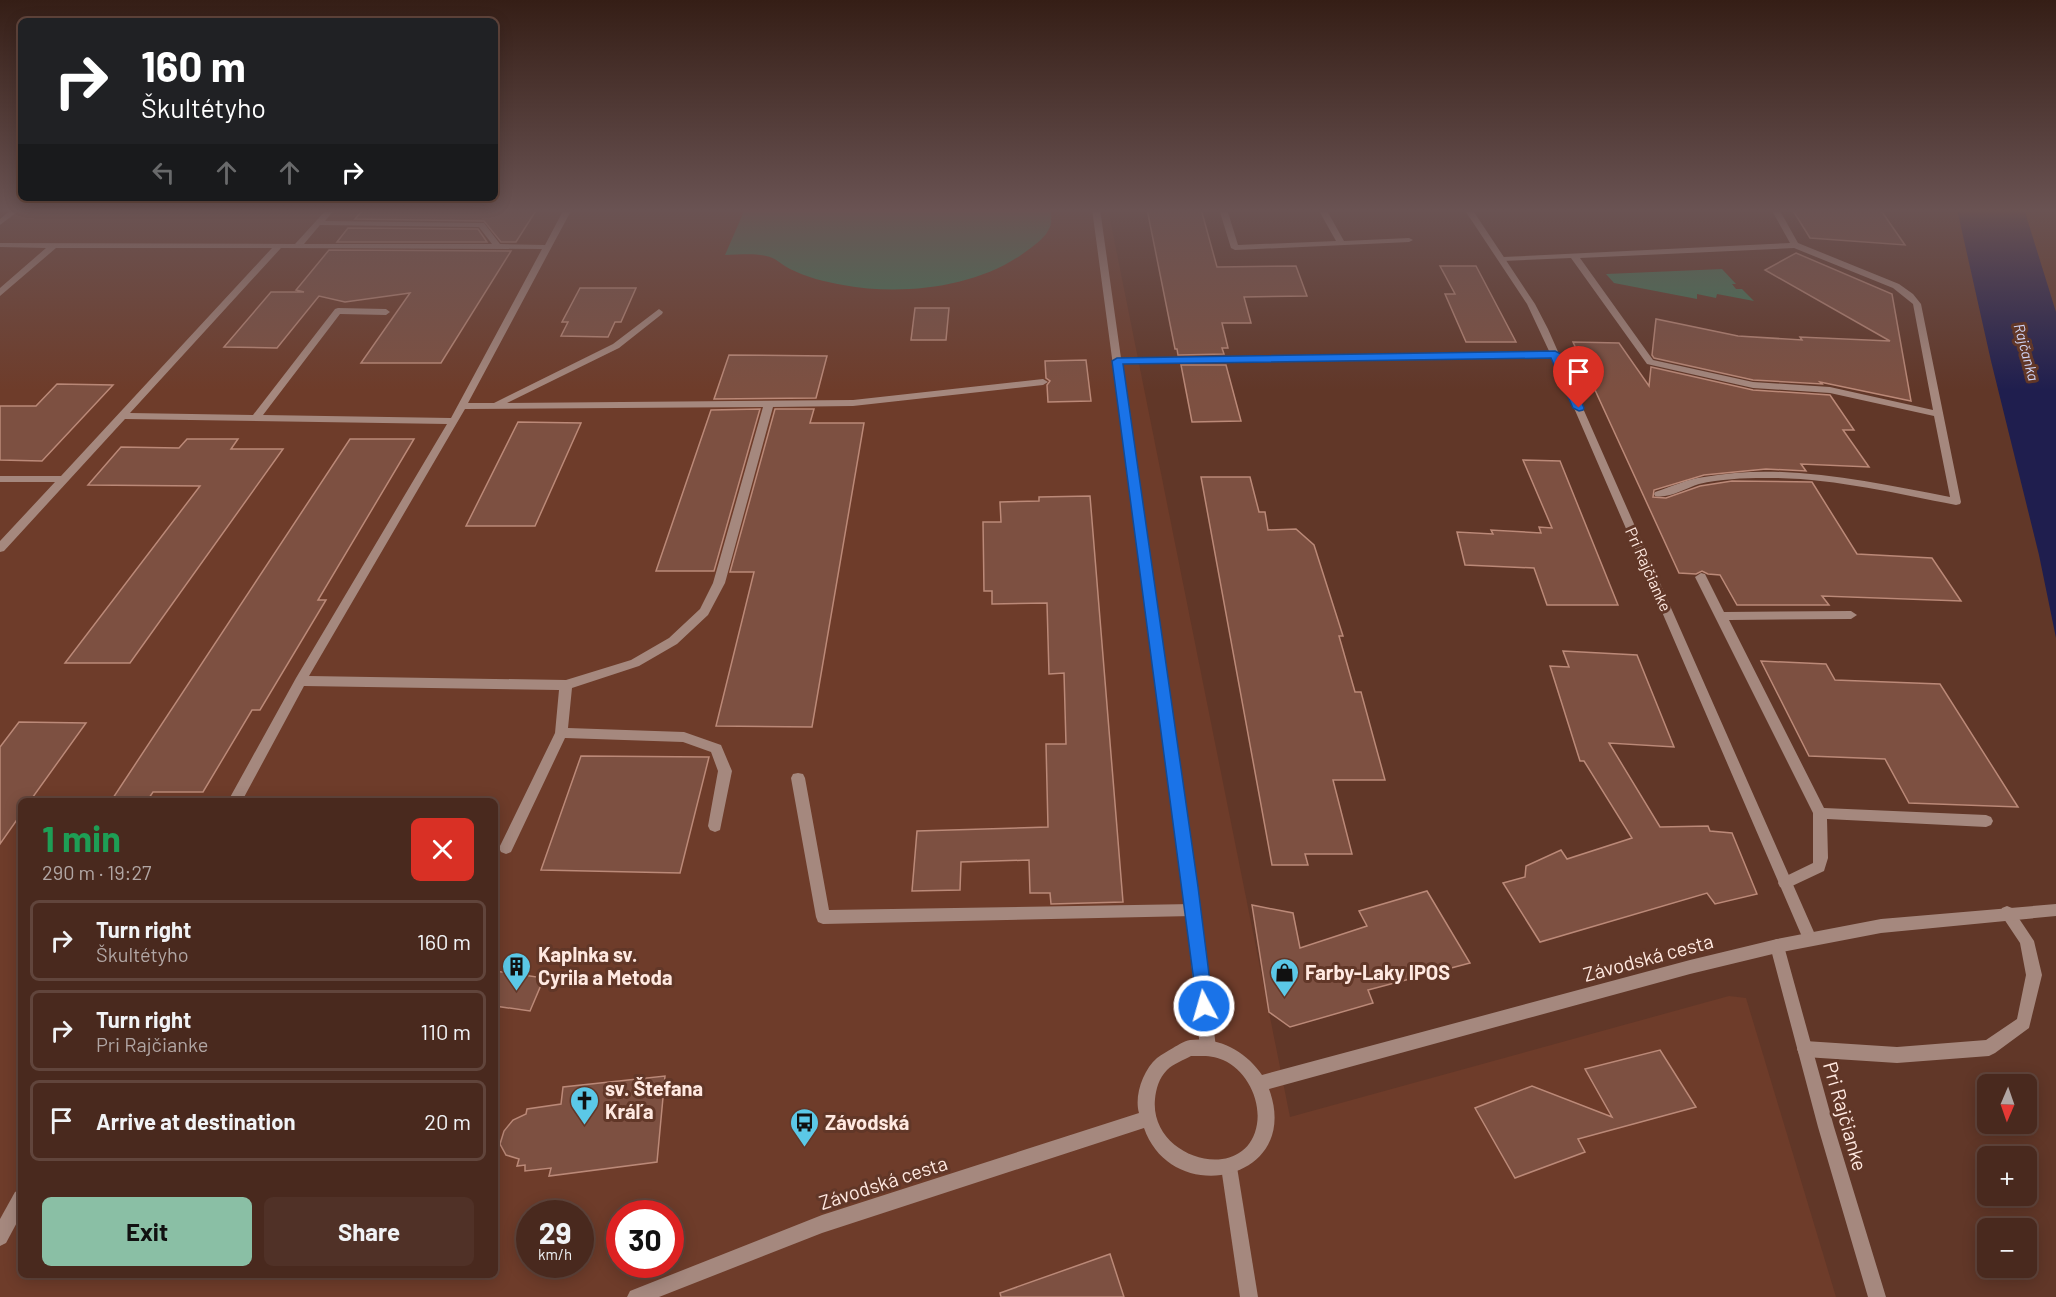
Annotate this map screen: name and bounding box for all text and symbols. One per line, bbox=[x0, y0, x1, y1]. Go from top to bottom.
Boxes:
text: 160 m bbox=[141, 40, 246, 90]
icon: right bbox=[42, 42, 120, 120]
text: Škultétyho bbox=[141, 91, 266, 123]
icon: left bbox=[147, 156, 180, 189]
icon: ahead bbox=[210, 156, 243, 189]
icon: ahead bbox=[273, 156, 306, 189]
icon: right bbox=[336, 156, 369, 189]
water label: Rajčanka bbox=[2011, 321, 2043, 383]
pin bbox=[1553, 346, 1604, 408]
icon: arrive bbox=[1562, 355, 1595, 388]
street label: Pri Rajčianke bbox=[1622, 524, 1676, 614]
text: 1 min bbox=[42, 816, 121, 859]
button: close bbox=[411, 818, 474, 881]
text: 290 m · 19:27 bbox=[42, 860, 152, 884]
text: Turn right bbox=[96, 916, 191, 942]
icon: right bbox=[45, 924, 78, 957]
text: 160 m bbox=[417, 928, 471, 954]
street label: Závodská cesta bbox=[1580, 928, 1716, 986]
text: Škultétyho bbox=[96, 942, 189, 966]
place label: Kaplnka sv. Cyrila a Metoda bbox=[538, 942, 672, 989]
building icon: Kaplnka sv. Cyrila a Metoda bbox=[501, 950, 533, 992]
shop icon: Farby-Laky IPOS bbox=[1268, 956, 1300, 998]
place label: Farby-Laky IPOS bbox=[1305, 960, 1450, 984]
position arrow bbox=[1172, 974, 1236, 1038]
text: Turn right bbox=[96, 1006, 191, 1032]
icon: right bbox=[45, 1014, 78, 1047]
text: 110 m bbox=[421, 1018, 471, 1044]
text: Pri Rajčianke bbox=[96, 1032, 208, 1056]
street label: Pri Rajčianke bbox=[1819, 1059, 1873, 1173]
north arrow bbox=[1977, 1074, 2037, 1134]
map controls bbox=[1977, 1074, 2037, 1278]
place label: sv. Štefana Kráľa bbox=[605, 1076, 703, 1123]
church icon: sv. Štefana Kráľa bbox=[568, 1084, 600, 1126]
icon: arrive bbox=[45, 1104, 78, 1137]
bus stop icon: Závodská bbox=[788, 1106, 820, 1148]
text: Arrive at destination bbox=[96, 1108, 295, 1134]
text: 20 m bbox=[424, 1108, 471, 1134]
place label: Závodská bbox=[825, 1110, 909, 1134]
button: + bbox=[1977, 1146, 2037, 1206]
street label: Závodská cesta bbox=[816, 1150, 950, 1214]
button: Exit bbox=[42, 1197, 252, 1266]
button: Share bbox=[264, 1197, 474, 1266]
speed limit sign: 30 bbox=[606, 1200, 684, 1278]
text: 29 bbox=[539, 1214, 571, 1250]
button: − bbox=[1977, 1218, 2037, 1278]
text: km/h bbox=[538, 1245, 572, 1263]

